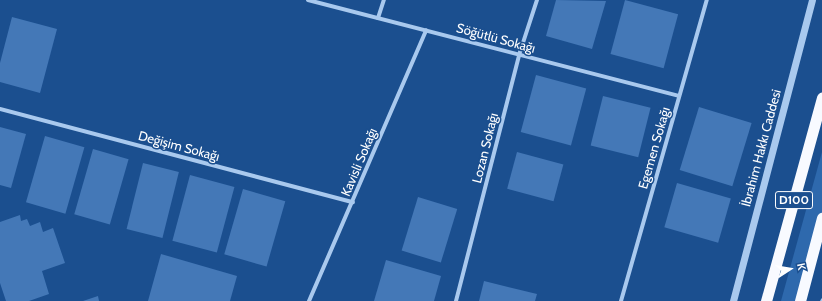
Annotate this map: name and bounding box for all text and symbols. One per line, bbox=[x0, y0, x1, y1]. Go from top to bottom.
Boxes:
street label: Söğütlü Sokağı bbox=[455, 20, 537, 56]
street label: İbrahim Hakkı Caddesi bbox=[738, 88, 784, 208]
street label: Egemen Sokağı bbox=[635, 105, 673, 191]
street label: Lozan Sokağı bbox=[469, 111, 501, 185]
street label: Kavisli Sokağı bbox=[338, 126, 380, 198]
street label: Değişim Sokağı bbox=[137, 128, 221, 164]
road number: D100 bbox=[774, 190, 814, 210]
north arrow bbox=[770, 249, 810, 289]
text: K bbox=[794, 262, 809, 271]

